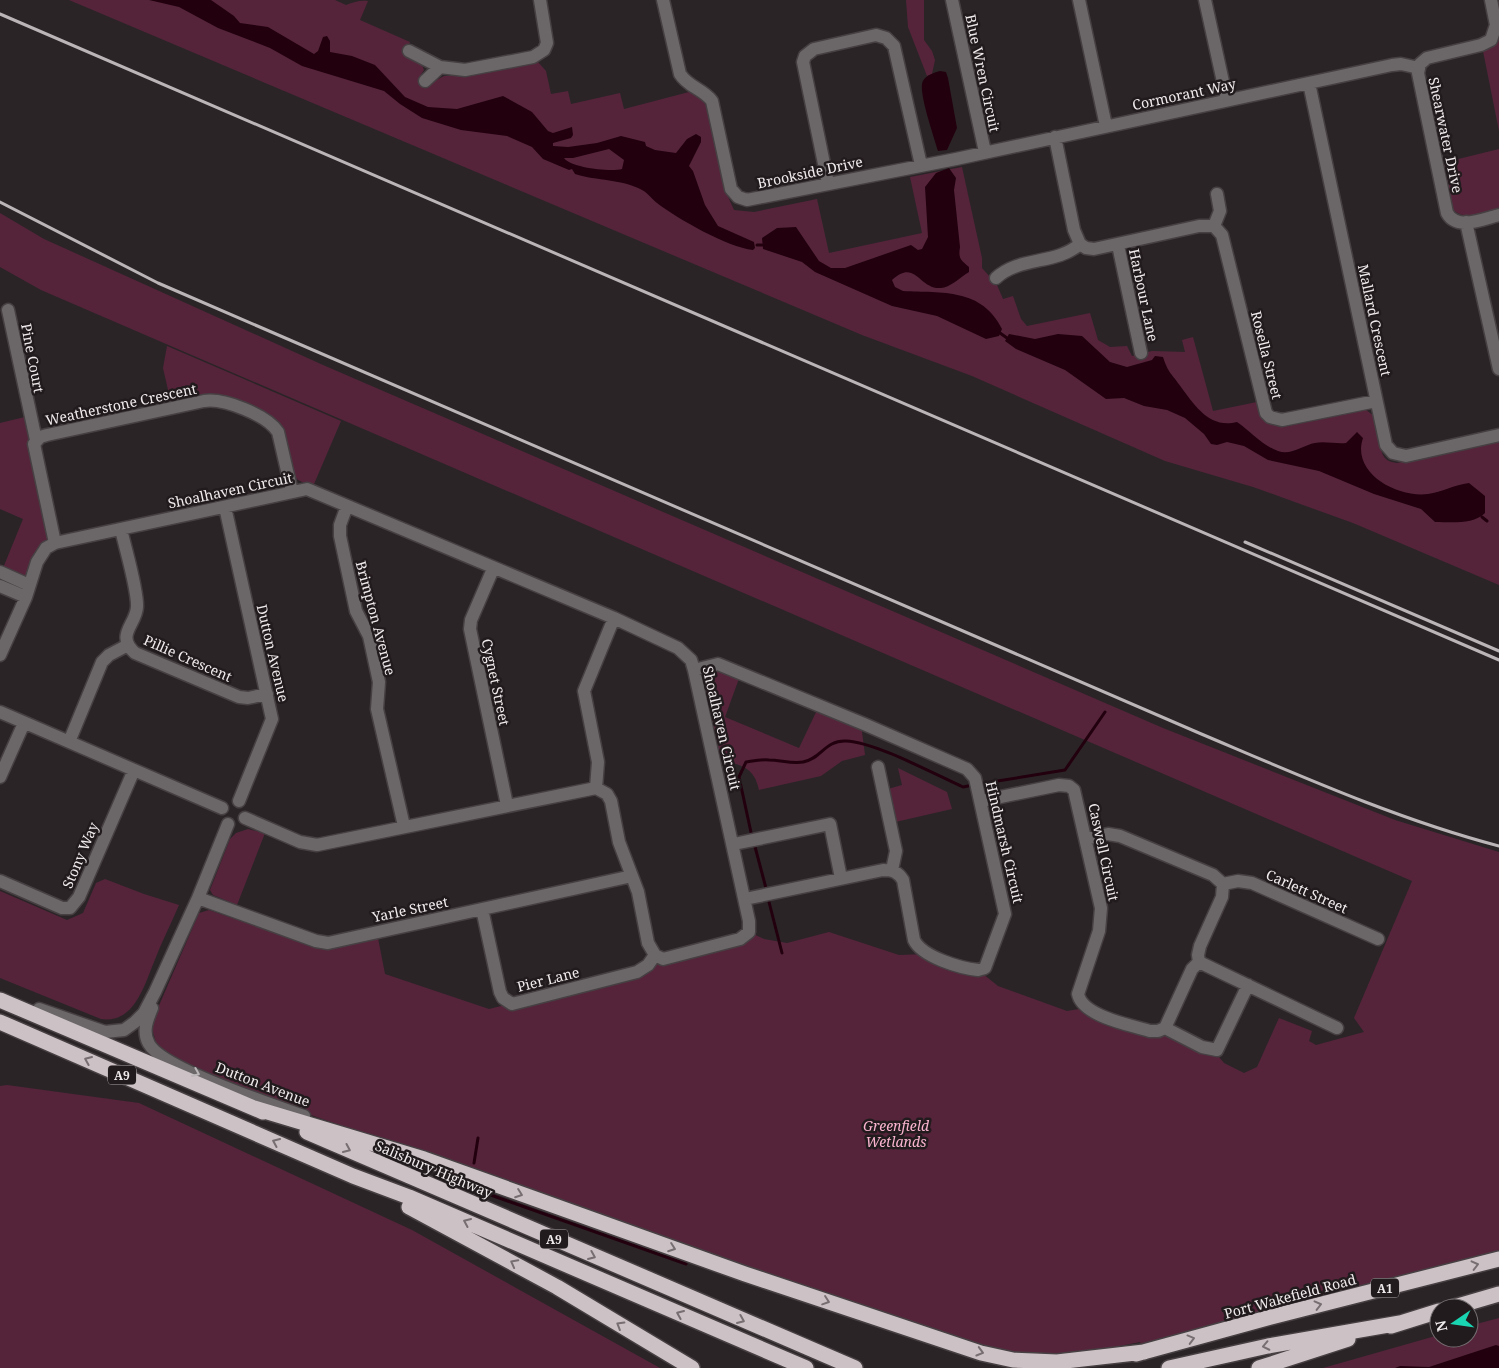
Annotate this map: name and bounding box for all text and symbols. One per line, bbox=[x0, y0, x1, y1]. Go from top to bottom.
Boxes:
street label: Blue Wren Circuit bbox=[961, 12, 1005, 134]
street label: Cormorant Way bbox=[1130, 74, 1238, 114]
street label: Shearwater Drive bbox=[1424, 75, 1468, 195]
street label: Brookside Drive bbox=[755, 152, 865, 192]
street label: Harbour Lane bbox=[1125, 247, 1163, 343]
street label: Mallard Crescent bbox=[1354, 262, 1396, 378]
street label: Rosella Street bbox=[1247, 309, 1287, 401]
street label: Pine Court bbox=[17, 322, 49, 394]
street label: Weatherstone Crescent bbox=[44, 379, 198, 429]
street label: Shoalhaven Circuit bbox=[166, 468, 294, 512]
street label: Brimpton Avenue bbox=[352, 559, 400, 677]
street label: Dutton Avenue bbox=[253, 602, 293, 704]
street label: Pillie Crescent bbox=[141, 630, 235, 686]
street label: Cygnet Street bbox=[478, 637, 514, 727]
street label: Shoalhaven Circuit bbox=[698, 664, 746, 792]
street label: Hindmarsh Circuit bbox=[982, 779, 1028, 905]
street label: Caswell Circuit bbox=[1084, 801, 1124, 903]
street label: Stony Way bbox=[58, 819, 102, 891]
street label: Carlett Street bbox=[1263, 865, 1351, 917]
street label: Yarle Street bbox=[369, 892, 450, 926]
street label: Pier Lane bbox=[515, 962, 581, 996]
one-way arrow bbox=[84, 1055, 93, 1066]
street label: Dutton Avenue bbox=[213, 1057, 313, 1111]
road number: A9 bbox=[108, 1066, 136, 1084]
one-way arrow bbox=[191, 1067, 200, 1078]
park label: Greenfield Wetlands bbox=[863, 1116, 930, 1151]
street label: Salisbury Highway bbox=[372, 1136, 496, 1202]
one-way arrow bbox=[272, 1137, 281, 1148]
one-way arrow bbox=[342, 1143, 351, 1154]
one-way arrow bbox=[514, 1188, 523, 1198]
one-way arrow bbox=[463, 1218, 472, 1229]
road number: A9 bbox=[540, 1230, 568, 1248]
one-way arrow bbox=[667, 1242, 676, 1252]
one-way arrow bbox=[587, 1249, 596, 1260]
one-way arrow bbox=[510, 1260, 519, 1270]
one-way arrow bbox=[1471, 1260, 1480, 1271]
street label: Port Wakefield Road bbox=[1222, 1269, 1358, 1323]
road number: A1 bbox=[1371, 1278, 1399, 1298]
one-way arrow bbox=[821, 1295, 830, 1305]
north arrow bbox=[1429, 1298, 1479, 1348]
one-way arrow bbox=[1313, 1300, 1322, 1311]
one-way arrow bbox=[676, 1310, 685, 1321]
one-way arrow bbox=[736, 1313, 745, 1324]
text: N bbox=[1430, 1319, 1451, 1334]
one-way arrow bbox=[617, 1321, 626, 1331]
one-way arrow bbox=[1187, 1334, 1195, 1344]
one-way arrow bbox=[1261, 1340, 1270, 1351]
one-way arrow bbox=[975, 1347, 984, 1357]

